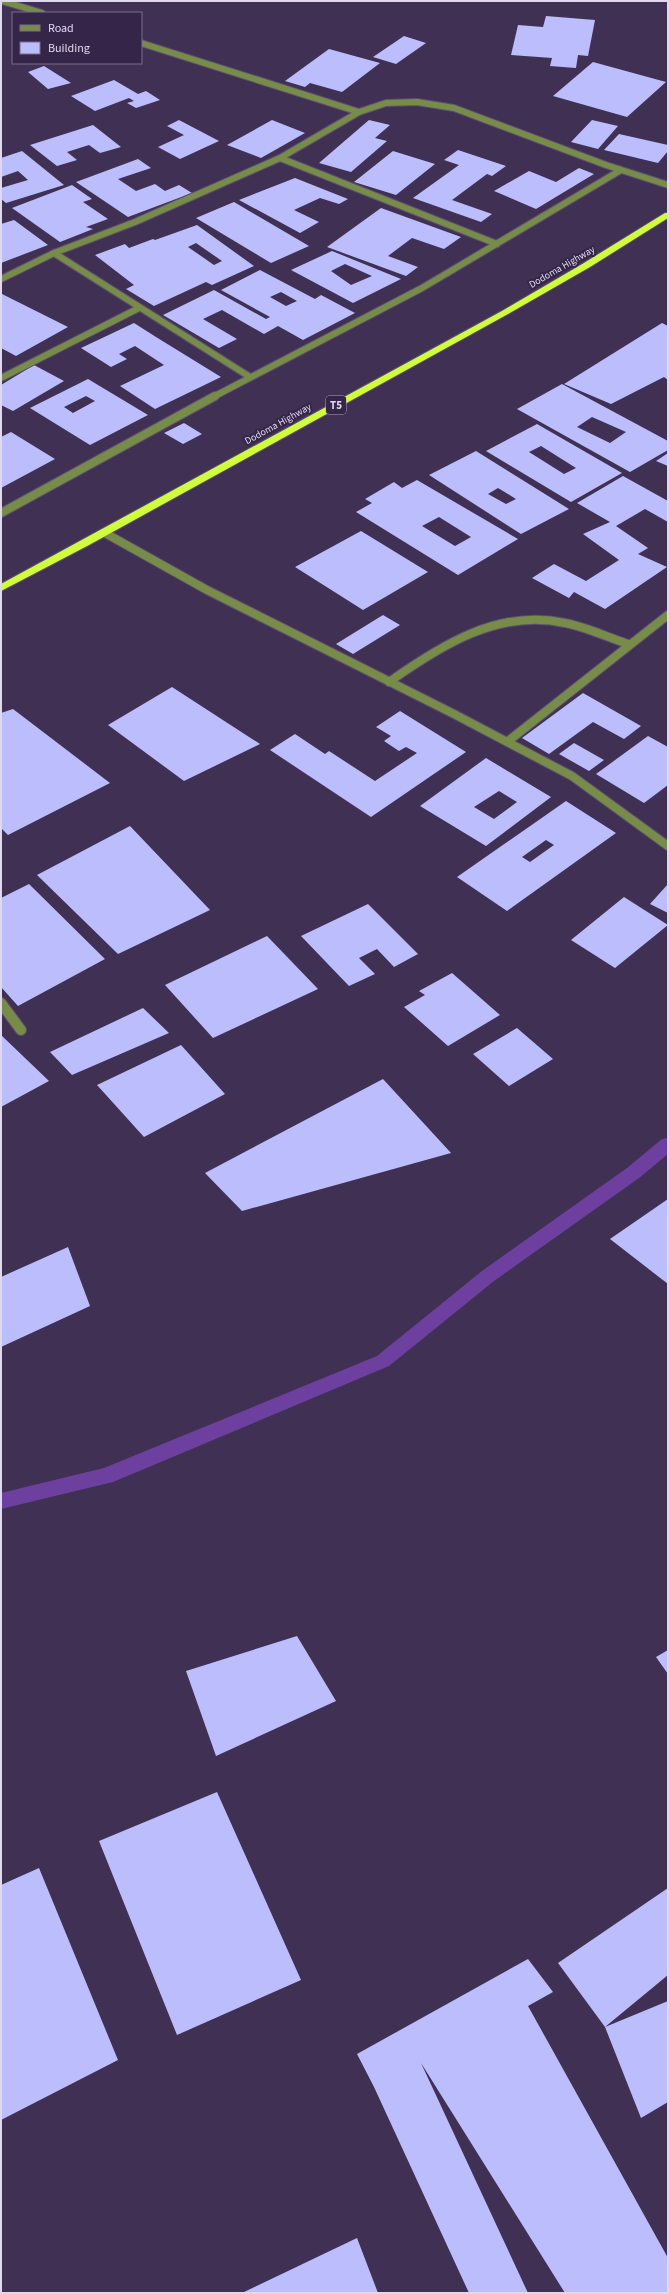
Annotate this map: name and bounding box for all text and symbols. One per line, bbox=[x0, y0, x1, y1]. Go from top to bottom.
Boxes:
legend bbox=[12, 12, 142, 64]
text: Road bbox=[48, 20, 74, 37]
text: Building bbox=[48, 40, 90, 57]
street label: Dodoma Highway bbox=[526, 242, 598, 292]
road number: T5 bbox=[326, 396, 346, 414]
street label: Dodoma Highway bbox=[242, 400, 314, 448]

